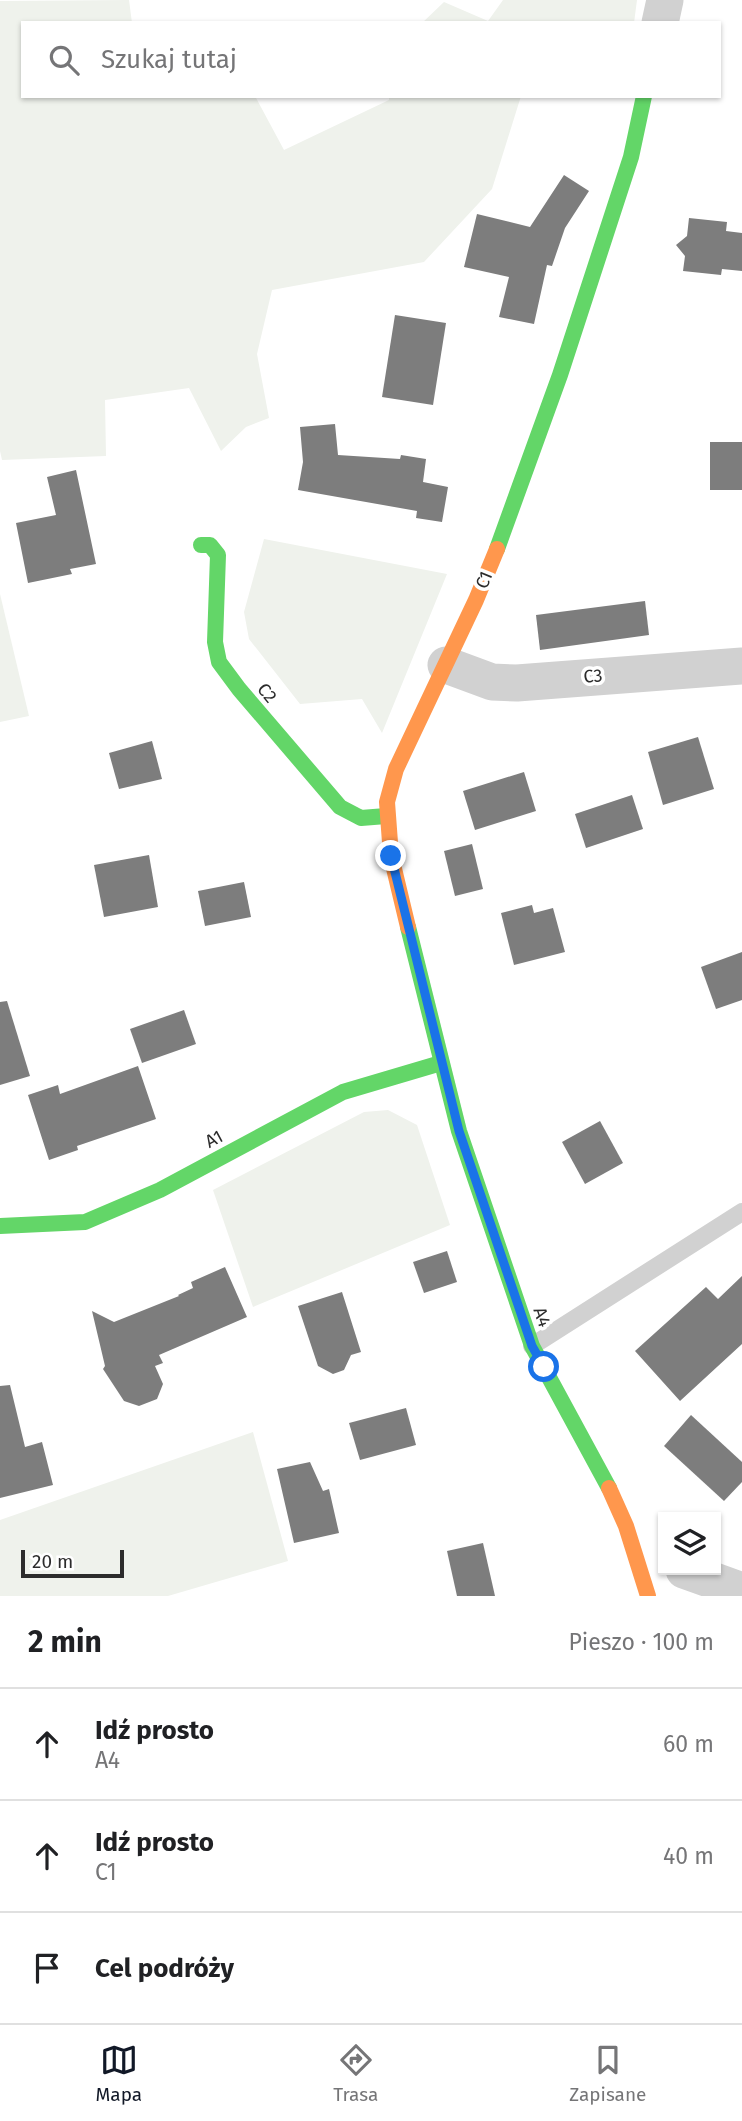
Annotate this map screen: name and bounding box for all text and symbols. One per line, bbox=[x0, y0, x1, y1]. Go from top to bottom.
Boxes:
search box bbox=[21, 21, 721, 98]
icon: search bbox=[45, 41, 83, 79]
text: Szukaj tutaj bbox=[101, 44, 237, 75]
street label: C1 bbox=[471, 568, 497, 592]
street label: C3 bbox=[583, 664, 603, 688]
street label: C2 bbox=[252, 679, 282, 707]
route end bbox=[375, 840, 406, 871]
street label: A1 bbox=[201, 1125, 227, 1153]
street label: A4 bbox=[528, 1304, 556, 1330]
route start bbox=[528, 1351, 559, 1382]
map controls bbox=[658, 1512, 721, 1575]
button: layers bbox=[658, 1512, 721, 1575]
scale bar bbox=[21, 1547, 124, 1579]
text: 20 m bbox=[32, 1550, 73, 1573]
text: 2 min bbox=[28, 1624, 102, 1660]
text: Pieszo · 100 m bbox=[568, 1628, 714, 1656]
text: Idź prosto bbox=[95, 1715, 214, 1746]
icon: ahead bbox=[28, 1725, 66, 1763]
text: 60 m bbox=[663, 1730, 714, 1758]
text: A4 bbox=[95, 1746, 120, 1774]
text: Idź prosto bbox=[95, 1827, 214, 1858]
icon: ahead bbox=[28, 1837, 66, 1875]
text: 40 m bbox=[663, 1842, 714, 1870]
text: C1 bbox=[95, 1858, 117, 1886]
icon: arrive bbox=[28, 1949, 66, 1987]
text: Cel podróży bbox=[95, 1953, 234, 1984]
tab: Mapa bbox=[96, 2041, 142, 2106]
tab: Trasa bbox=[333, 2041, 378, 2106]
tab: Zapisane bbox=[569, 2041, 646, 2106]

